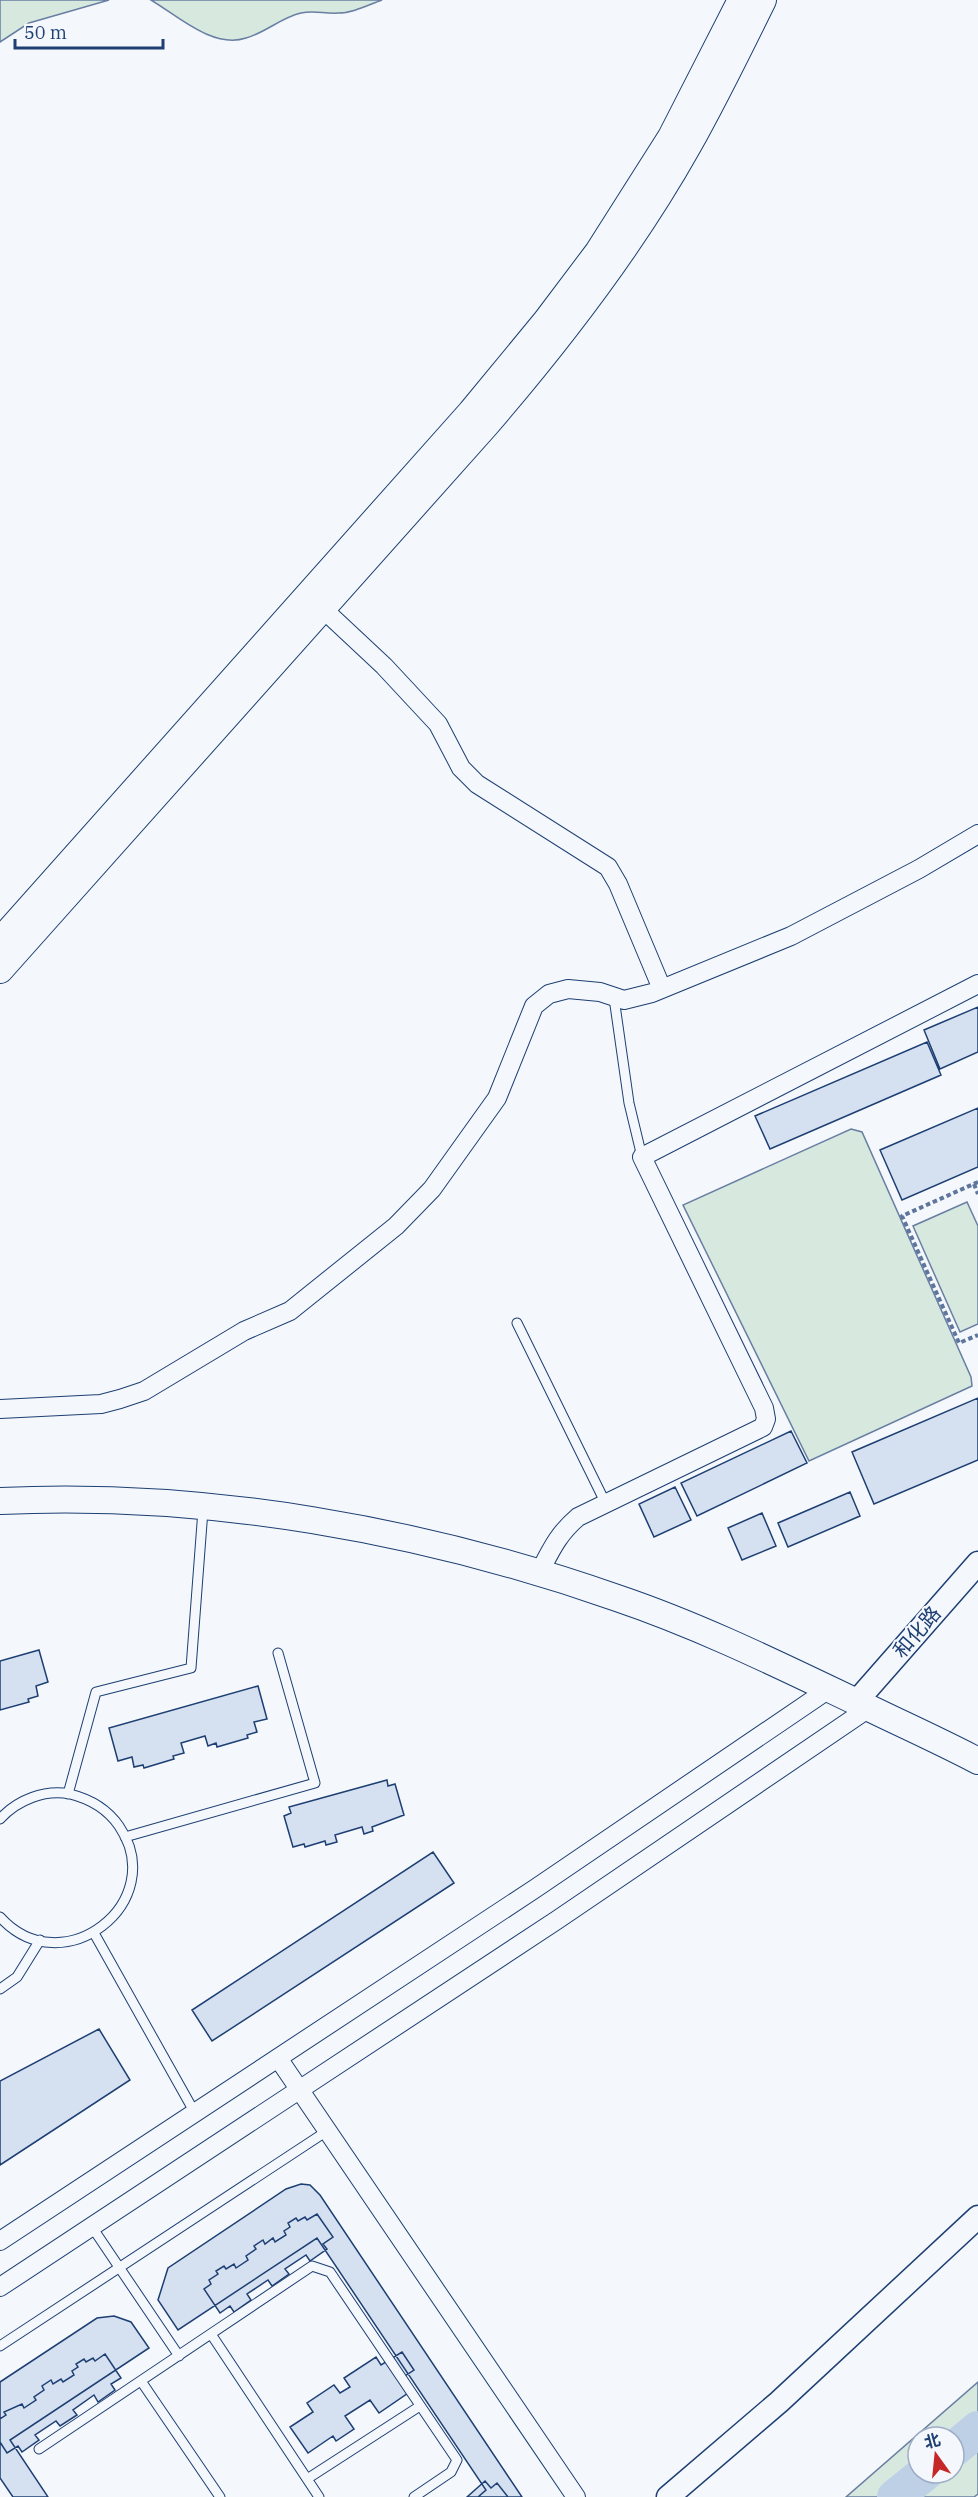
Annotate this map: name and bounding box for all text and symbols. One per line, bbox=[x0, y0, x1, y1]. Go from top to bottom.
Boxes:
scale bar bbox=[15, 12, 164, 50]
text: 50 m bbox=[24, 21, 67, 44]
street label: 和化路 bbox=[887, 1600, 946, 1663]
north arrow bbox=[906, 2425, 966, 2485]
text: 北 bbox=[922, 2429, 942, 2452]

